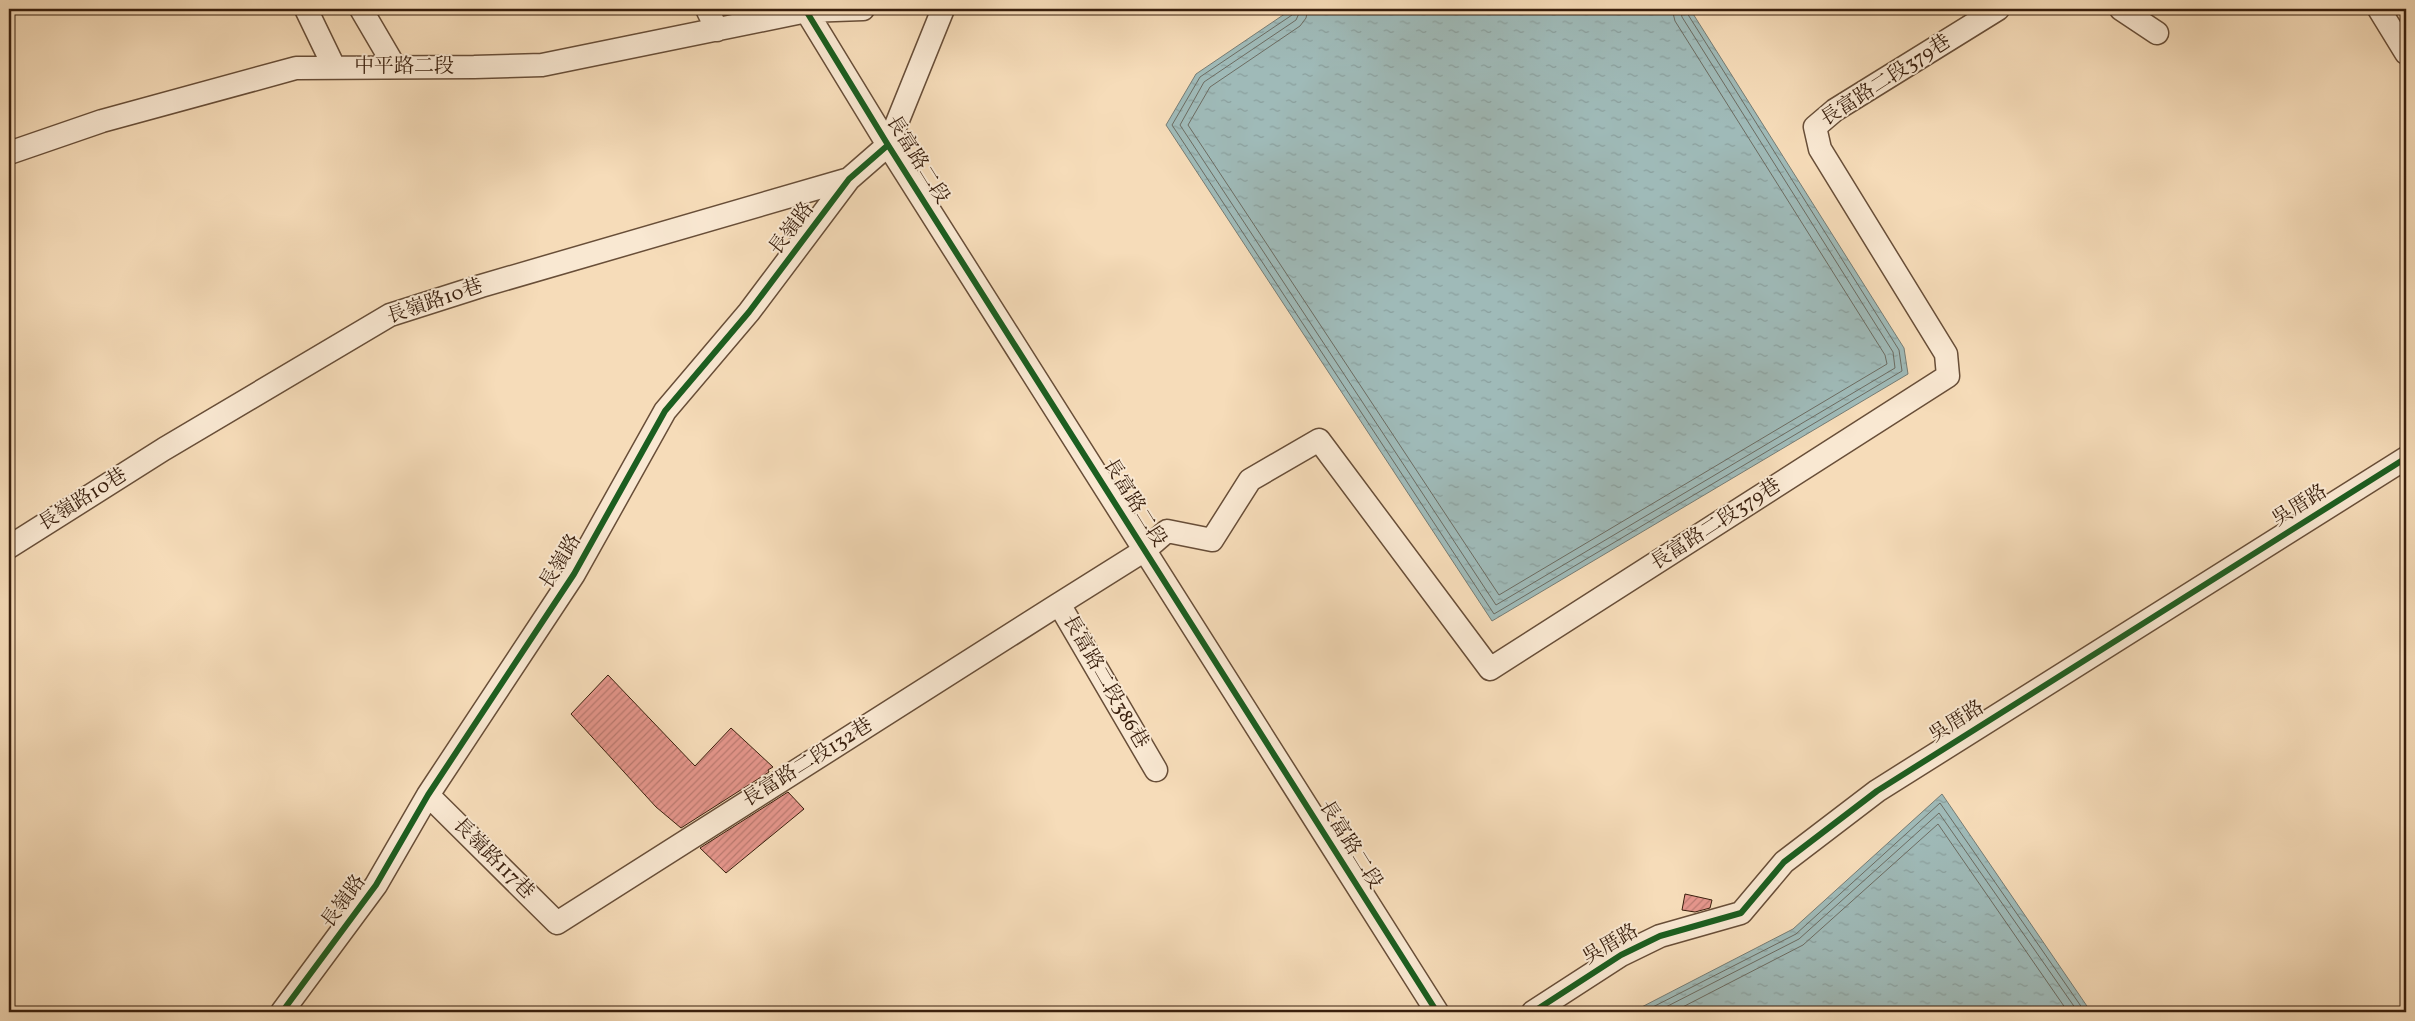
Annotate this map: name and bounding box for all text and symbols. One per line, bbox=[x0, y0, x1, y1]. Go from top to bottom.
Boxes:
street label: 長富路二段379巷 bbox=[1815, 28, 1957, 134]
street label: 中平路二段 bbox=[354, 53, 454, 81]
street label: 長富路二段 bbox=[879, 110, 955, 210]
street label: 長嶺路 bbox=[763, 197, 821, 261]
street label: 長嶺路10巷 bbox=[383, 273, 487, 331]
street label: 長富路二段 bbox=[1096, 453, 1172, 553]
street label: 長嶺路10巷 bbox=[33, 462, 133, 538]
street label: 長富路二段379巷 bbox=[1645, 472, 1787, 578]
street label: 吳厝路 bbox=[2267, 478, 2333, 534]
street label: 長嶺路 bbox=[534, 529, 588, 595]
street label: 長富路二段386巷 bbox=[1055, 610, 1155, 754]
street label: 吳厝路 bbox=[1924, 694, 1990, 750]
street label: 長富路二段132巷 bbox=[738, 712, 878, 814]
street label: 長富路二段 bbox=[1312, 795, 1388, 895]
street label: 長嶺路117巷 bbox=[446, 812, 540, 906]
street label: 長嶺路 bbox=[315, 870, 373, 934]
street label: 吳厝路 bbox=[1578, 918, 1644, 972]

